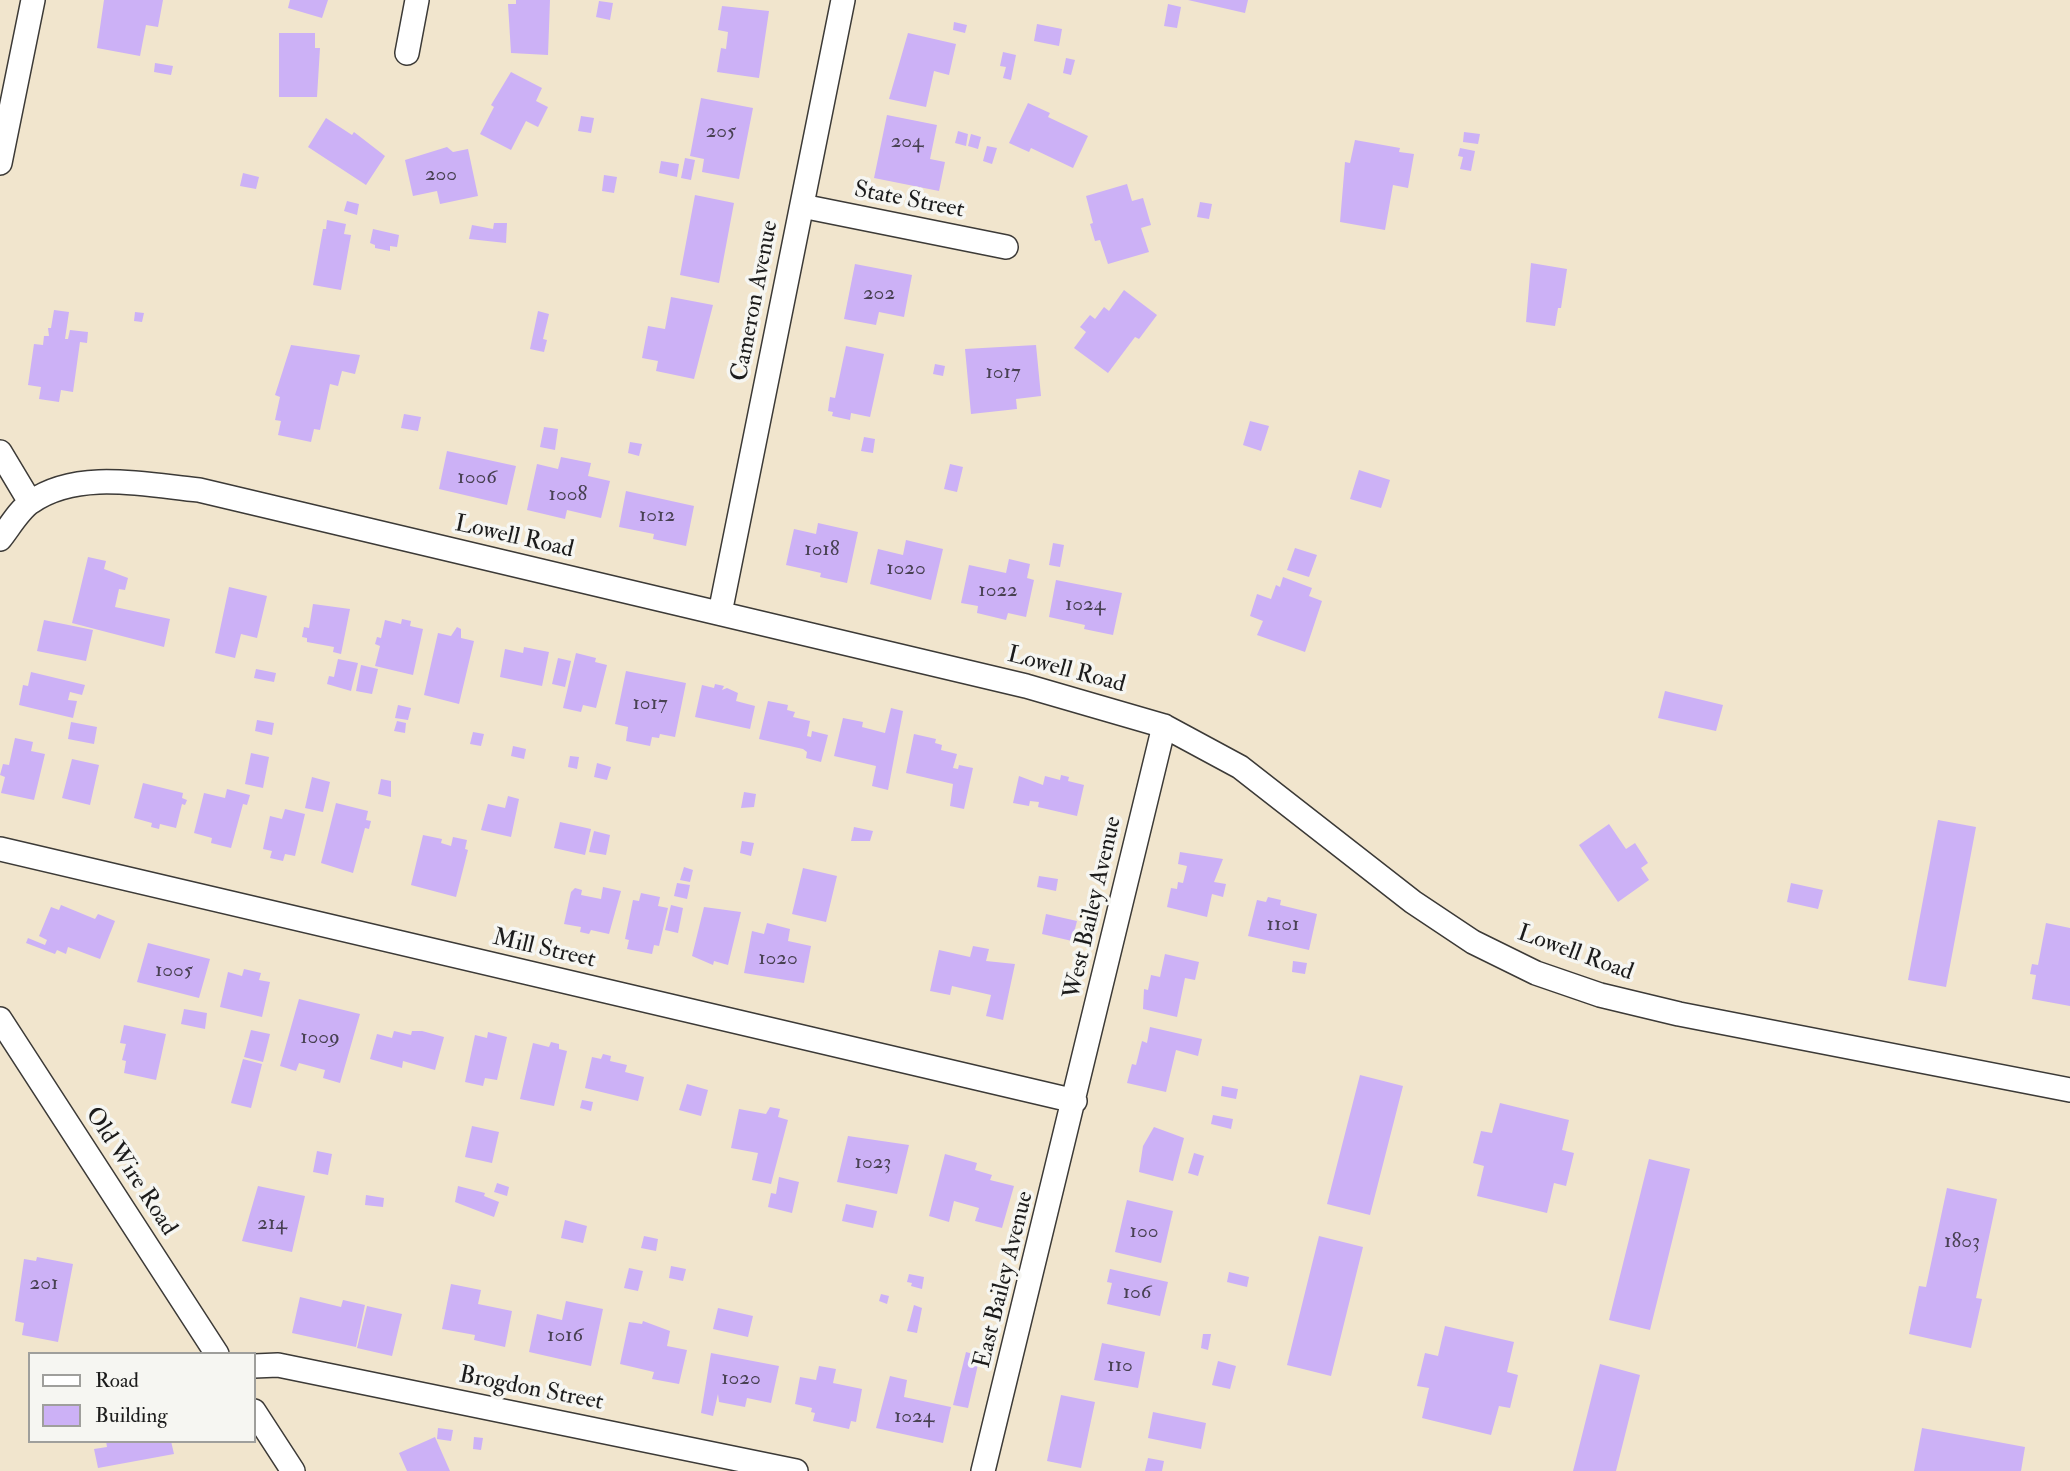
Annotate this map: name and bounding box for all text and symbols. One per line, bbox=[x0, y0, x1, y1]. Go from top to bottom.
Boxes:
house number: 205 bbox=[706, 119, 736, 145]
house number: 204 bbox=[891, 129, 923, 155]
house number: 200 bbox=[425, 162, 457, 188]
street label: State Street bbox=[851, 176, 967, 226]
street label: Cameron Avenue bbox=[726, 218, 786, 384]
house number: 202 bbox=[863, 281, 895, 307]
house number: 1017 bbox=[985, 360, 1021, 386]
house number: 1006 bbox=[457, 465, 497, 491]
house number: 1008 bbox=[549, 482, 587, 508]
house number: 1012 bbox=[639, 503, 675, 529]
street label: Lowell Road bbox=[452, 510, 576, 566]
house number: 1018 bbox=[804, 537, 840, 563]
house number: 1020 bbox=[886, 556, 926, 582]
house number: 1022 bbox=[978, 578, 1018, 604]
house number: 1024 bbox=[1065, 592, 1105, 618]
street label: Lowell Road bbox=[1004, 641, 1128, 701]
house number: 1017 bbox=[632, 691, 668, 717]
street label: West Bailey Avenue bbox=[1059, 814, 1129, 1002]
house number: 1101 bbox=[1267, 912, 1299, 938]
street label: Lowell Road bbox=[1513, 920, 1637, 988]
street label: Mill Street bbox=[490, 924, 598, 976]
house number: 1020 bbox=[758, 946, 798, 972]
house number: 1005 bbox=[155, 958, 193, 984]
house number: 1009 bbox=[300, 1025, 340, 1051]
street label: Old Wire Road bbox=[78, 1102, 182, 1242]
house number: 1023 bbox=[855, 1150, 891, 1176]
street label: East Bailey Avenue bbox=[969, 1189, 1041, 1371]
house number: 214 bbox=[257, 1211, 287, 1237]
house number: 100 bbox=[1130, 1219, 1158, 1245]
house number: 1803 bbox=[1944, 1229, 1980, 1255]
house number: 201 bbox=[30, 1271, 58, 1297]
house number: 106 bbox=[1123, 1280, 1151, 1306]
house number: 1016 bbox=[547, 1323, 583, 1349]
legend bbox=[28, 1352, 256, 1443]
house number: 110 bbox=[1107, 1353, 1133, 1379]
street label: Brogdon Street bbox=[456, 1362, 606, 1418]
house number: 1020 bbox=[721, 1366, 761, 1392]
text: Road bbox=[95, 1367, 139, 1394]
text: Building bbox=[95, 1402, 168, 1429]
house number: 1024 bbox=[894, 1404, 934, 1430]

